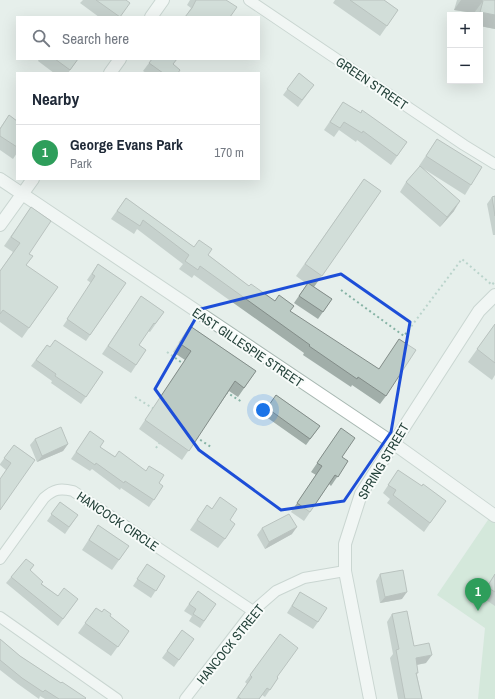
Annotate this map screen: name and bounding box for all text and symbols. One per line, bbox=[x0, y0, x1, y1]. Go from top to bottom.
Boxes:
map controls bbox=[447, 12, 483, 84]
button: + bbox=[447, 12, 483, 48]
search box bbox=[16, 16, 260, 60]
icon: search bbox=[30, 27, 52, 49]
text: Search here bbox=[62, 28, 129, 49]
button: − bbox=[447, 48, 483, 84]
street label: GREEN STREET bbox=[333, 53, 411, 114]
text: Nearby bbox=[32, 87, 79, 110]
text: George Evans Park bbox=[70, 134, 183, 155]
text: 1 bbox=[42, 144, 48, 161]
text: 170 m bbox=[214, 144, 244, 161]
text: Park bbox=[70, 155, 92, 172]
street label: EAST GILLESPIE STREET bbox=[189, 304, 307, 391]
your location bbox=[253, 400, 273, 420]
street label: SPRING STREET bbox=[354, 420, 413, 502]
street label: HANCOCK CIRCLE bbox=[73, 488, 162, 555]
pin: 1 bbox=[465, 578, 491, 611]
street label: HANCOCK STREET bbox=[193, 600, 268, 688]

